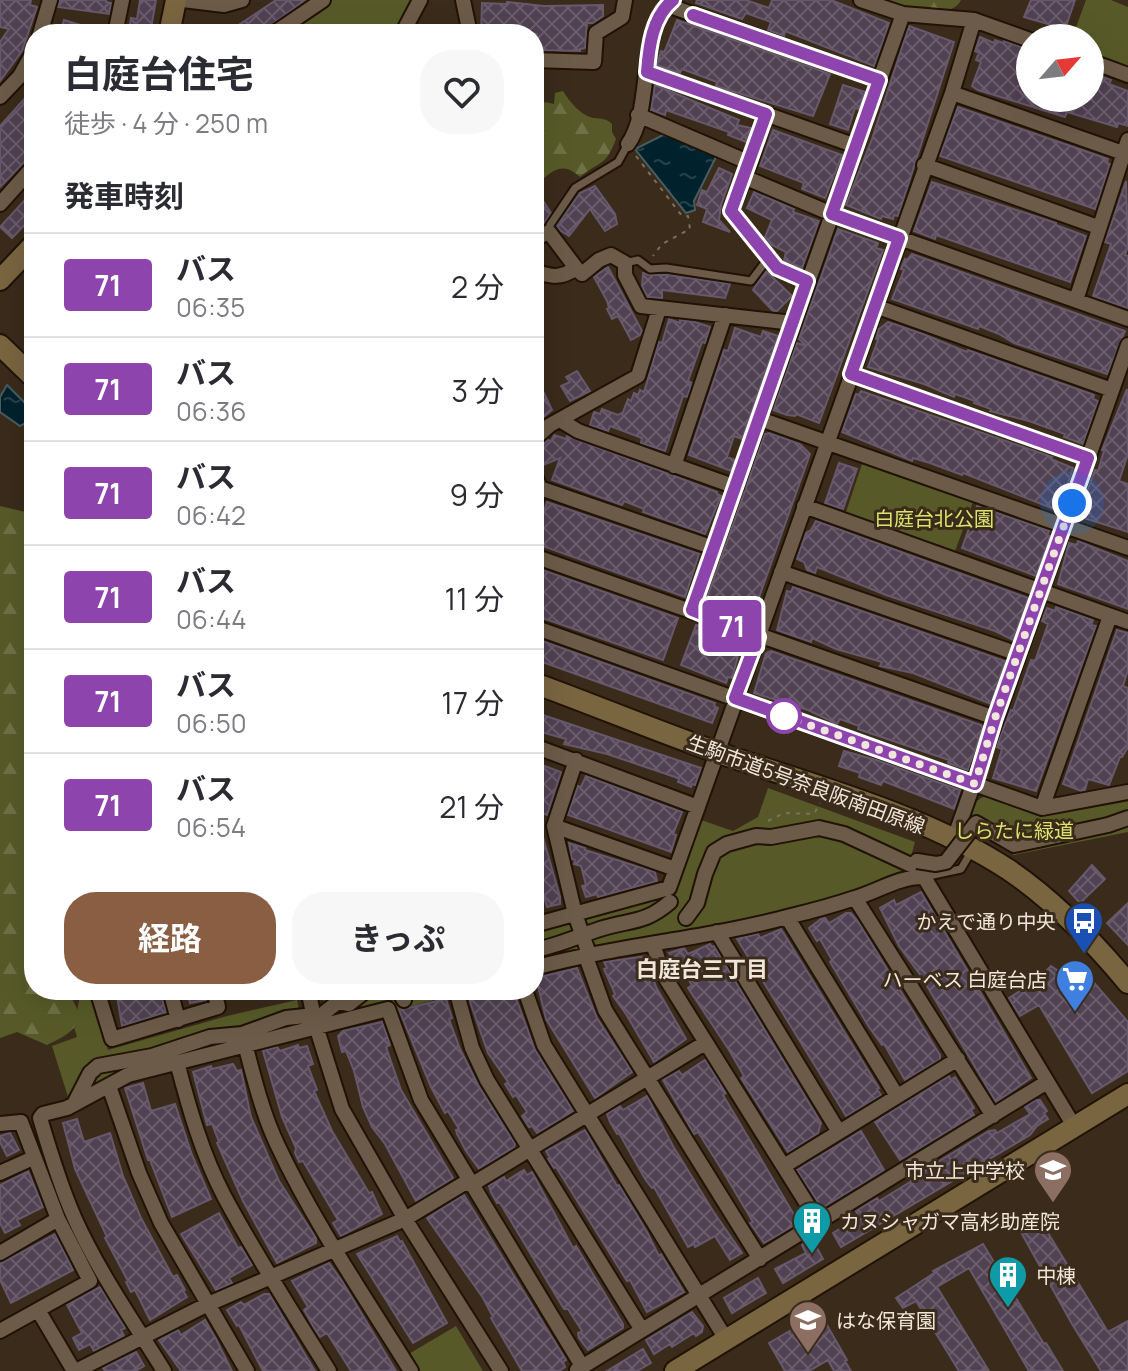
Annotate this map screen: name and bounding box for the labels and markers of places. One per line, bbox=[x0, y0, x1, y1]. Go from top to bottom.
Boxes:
unlabelled marker bbox=[767, 699, 801, 733]
bus stop icon: かえで通り中央 bbox=[1063, 900, 1105, 955]
place label: かえで通り中央 bbox=[917, 908, 1056, 935]
supermarket icon: ハーベス 白庭台店 bbox=[1054, 958, 1096, 1013]
place label: ハーベス 白庭台店 bbox=[883, 966, 1047, 993]
school or university icon: 市立上中学校 bbox=[1032, 1149, 1074, 1204]
place label: 市立上中学校 bbox=[905, 1157, 1025, 1184]
building icon: カヌシャガマ高杉助産院 bbox=[791, 1200, 833, 1255]
place label: カヌシャガマ高杉助産院 bbox=[840, 1208, 1060, 1235]
building icon: 中棟 bbox=[987, 1254, 1029, 1309]
place label: 中棟 bbox=[1036, 1262, 1076, 1289]
school or university icon: はな保育園 bbox=[787, 1299, 829, 1354]
place label: はな保育園 bbox=[836, 1307, 936, 1334]

